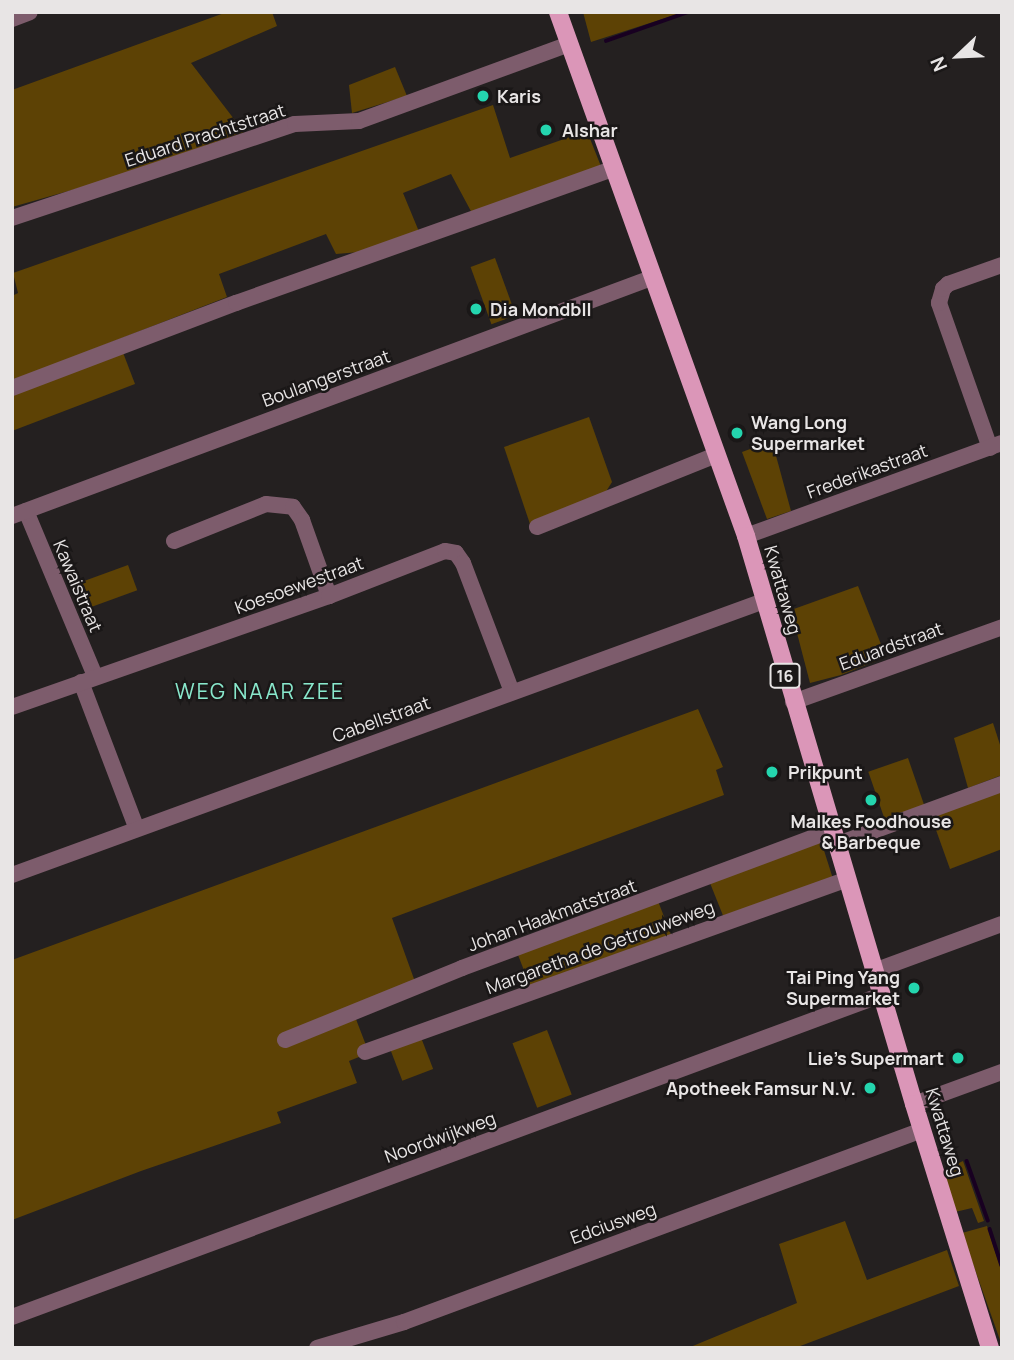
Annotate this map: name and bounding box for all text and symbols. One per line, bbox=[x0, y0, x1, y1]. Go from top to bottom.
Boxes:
north arrow bbox=[923, 21, 993, 91]
text: N bbox=[924, 53, 953, 76]
place label: Karis bbox=[497, 85, 541, 107]
marker: Karis bbox=[475, 88, 491, 104]
street label: Eduard Prachtstraat bbox=[122, 99, 288, 171]
place label: Alshar bbox=[562, 119, 618, 141]
marker: Alshar bbox=[536, 120, 556, 140]
place label: Dia Mondbll bbox=[490, 298, 592, 320]
marker: Dia Mondbll bbox=[468, 301, 484, 317]
street label: Boulangerstraat bbox=[259, 345, 393, 411]
place label: Wang Long Supermarket bbox=[751, 412, 865, 454]
marker: Wang Long Supermarket bbox=[729, 425, 745, 441]
street label: Frederikastraat bbox=[804, 439, 930, 503]
street label: Kawaistraat bbox=[49, 537, 107, 635]
street label: Kwattaweg bbox=[760, 543, 806, 637]
street label: Koesoewestraat bbox=[232, 552, 366, 618]
street label: Eduardstraat bbox=[836, 617, 946, 675]
road number: 16 bbox=[769, 664, 801, 688]
district label: WEG NAAR ZEE bbox=[176, 678, 344, 704]
street label: Cabellstraat bbox=[329, 691, 433, 747]
place label: Prikpunt bbox=[788, 761, 863, 783]
marker: Prikpunt bbox=[762, 762, 782, 782]
marker: Malkes Foodhouse & Barbeque bbox=[863, 792, 879, 808]
place label: Malkes Foodhouse & Barbeque bbox=[790, 811, 952, 854]
street label: Johan Haakmatstraat bbox=[465, 874, 639, 956]
street label: Margaretha de Getrouweweg bbox=[483, 896, 717, 998]
place label: Tai Ping Yang Supermarket bbox=[786, 967, 900, 1010]
marker: Tai Ping Yang Supermarket bbox=[906, 980, 922, 996]
place label: Lie's Supermart bbox=[808, 1047, 944, 1069]
marker: Lie's Supermart bbox=[950, 1050, 966, 1066]
place label: Apotheek Famsur N.V. bbox=[666, 1077, 856, 1099]
marker: Apotheek Famsur N.V. bbox=[862, 1080, 878, 1096]
street label: Kwattaweg bbox=[921, 1085, 969, 1179]
street label: Noordwijkweg bbox=[381, 1107, 499, 1167]
street label: Edciusweg bbox=[567, 1198, 659, 1248]

